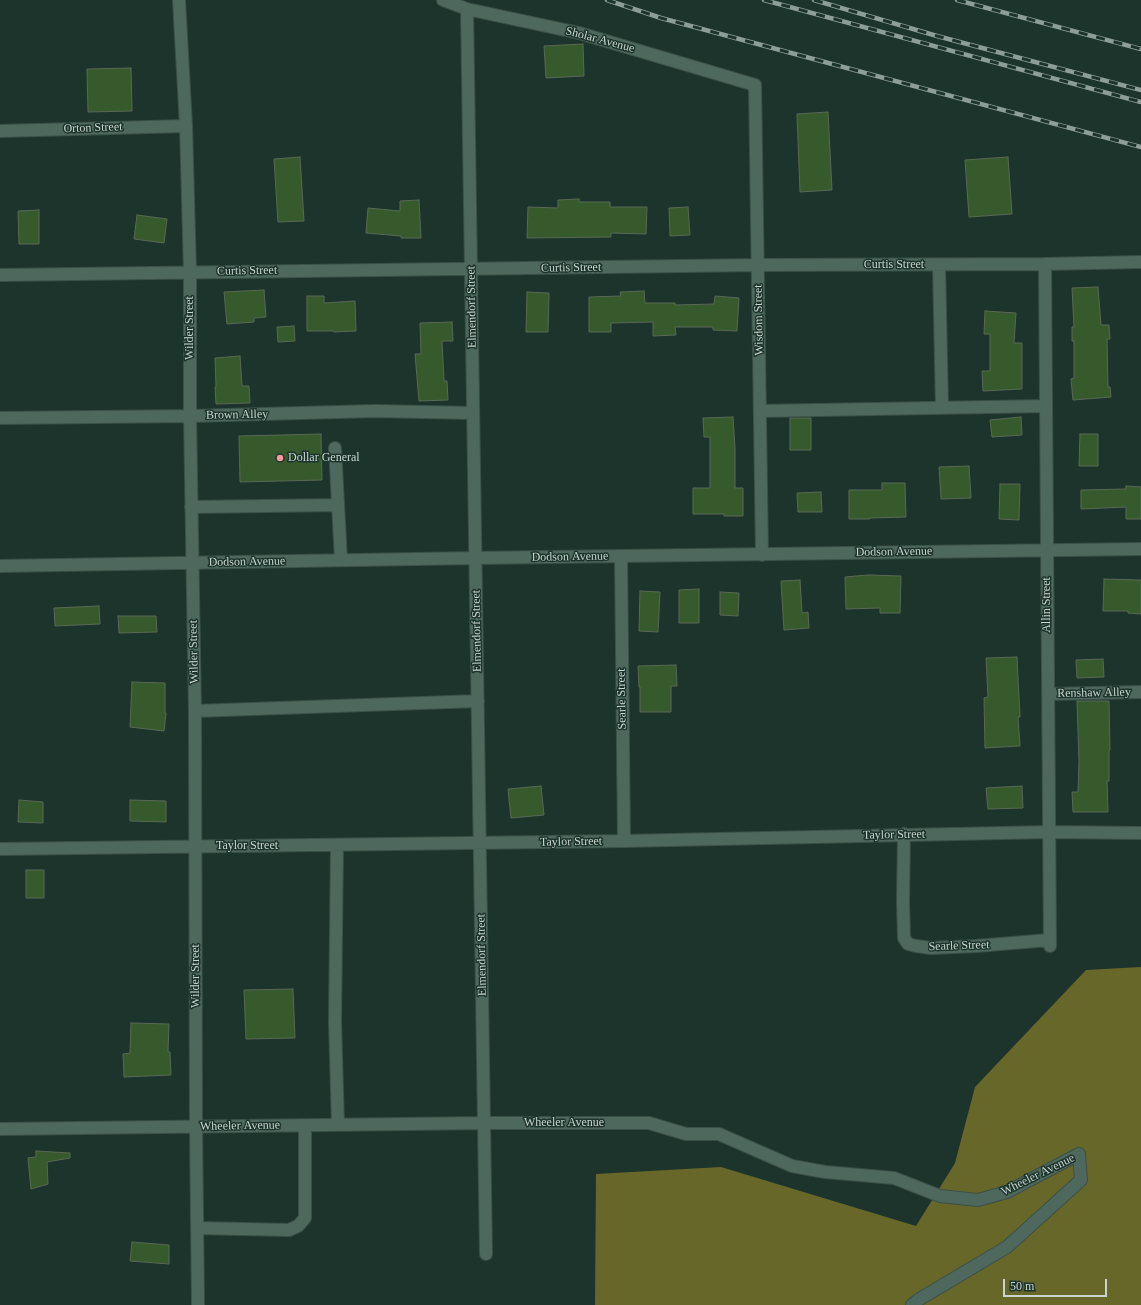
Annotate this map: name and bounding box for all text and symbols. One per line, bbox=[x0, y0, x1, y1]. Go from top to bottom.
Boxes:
street label: Sholar Avenue bbox=[564, 24, 636, 56]
street label: Orton Street bbox=[63, 120, 123, 136]
street label: Curtis Street bbox=[864, 258, 924, 272]
street label: Curtis Street bbox=[541, 260, 601, 276]
street label: Curtis Street bbox=[217, 263, 277, 279]
street label: Elmendorf Street bbox=[464, 266, 480, 348]
street label: Wisdom Street bbox=[751, 284, 767, 356]
street label: Wilder Street bbox=[183, 296, 197, 360]
street label: Brown Alley bbox=[206, 407, 268, 423]
place label: Dollar General bbox=[288, 451, 360, 465]
marker: Dollar General bbox=[275, 453, 285, 463]
street label: Dodson Avenue bbox=[855, 544, 933, 560]
street label: Dodson Avenue bbox=[531, 549, 609, 565]
street label: Dodson Avenue bbox=[208, 554, 286, 570]
street label: Allin Street bbox=[1040, 577, 1054, 633]
street label: Elmendorf Street bbox=[469, 590, 485, 672]
street label: Wilder Street bbox=[186, 620, 202, 684]
street label: Searle Street bbox=[614, 668, 630, 730]
street label: Renshaw Alley bbox=[1057, 685, 1131, 701]
street label: Taylor Street bbox=[863, 827, 925, 843]
street label: Taylor Street bbox=[540, 834, 602, 850]
street label: Taylor Street bbox=[216, 839, 278, 853]
street label: Elmendorf Street bbox=[474, 914, 490, 996]
street label: Searle Street bbox=[928, 938, 990, 954]
street label: Wilder Street bbox=[189, 944, 203, 1008]
street label: Wheeler Avenue bbox=[524, 1116, 604, 1130]
street label: Wheeler Avenue bbox=[200, 1118, 280, 1134]
street label: Wheeler Avenue bbox=[999, 1151, 1077, 1199]
scale bar bbox=[1005, 1271, 1109, 1297]
text: 50 m bbox=[1010, 1279, 1034, 1293]

